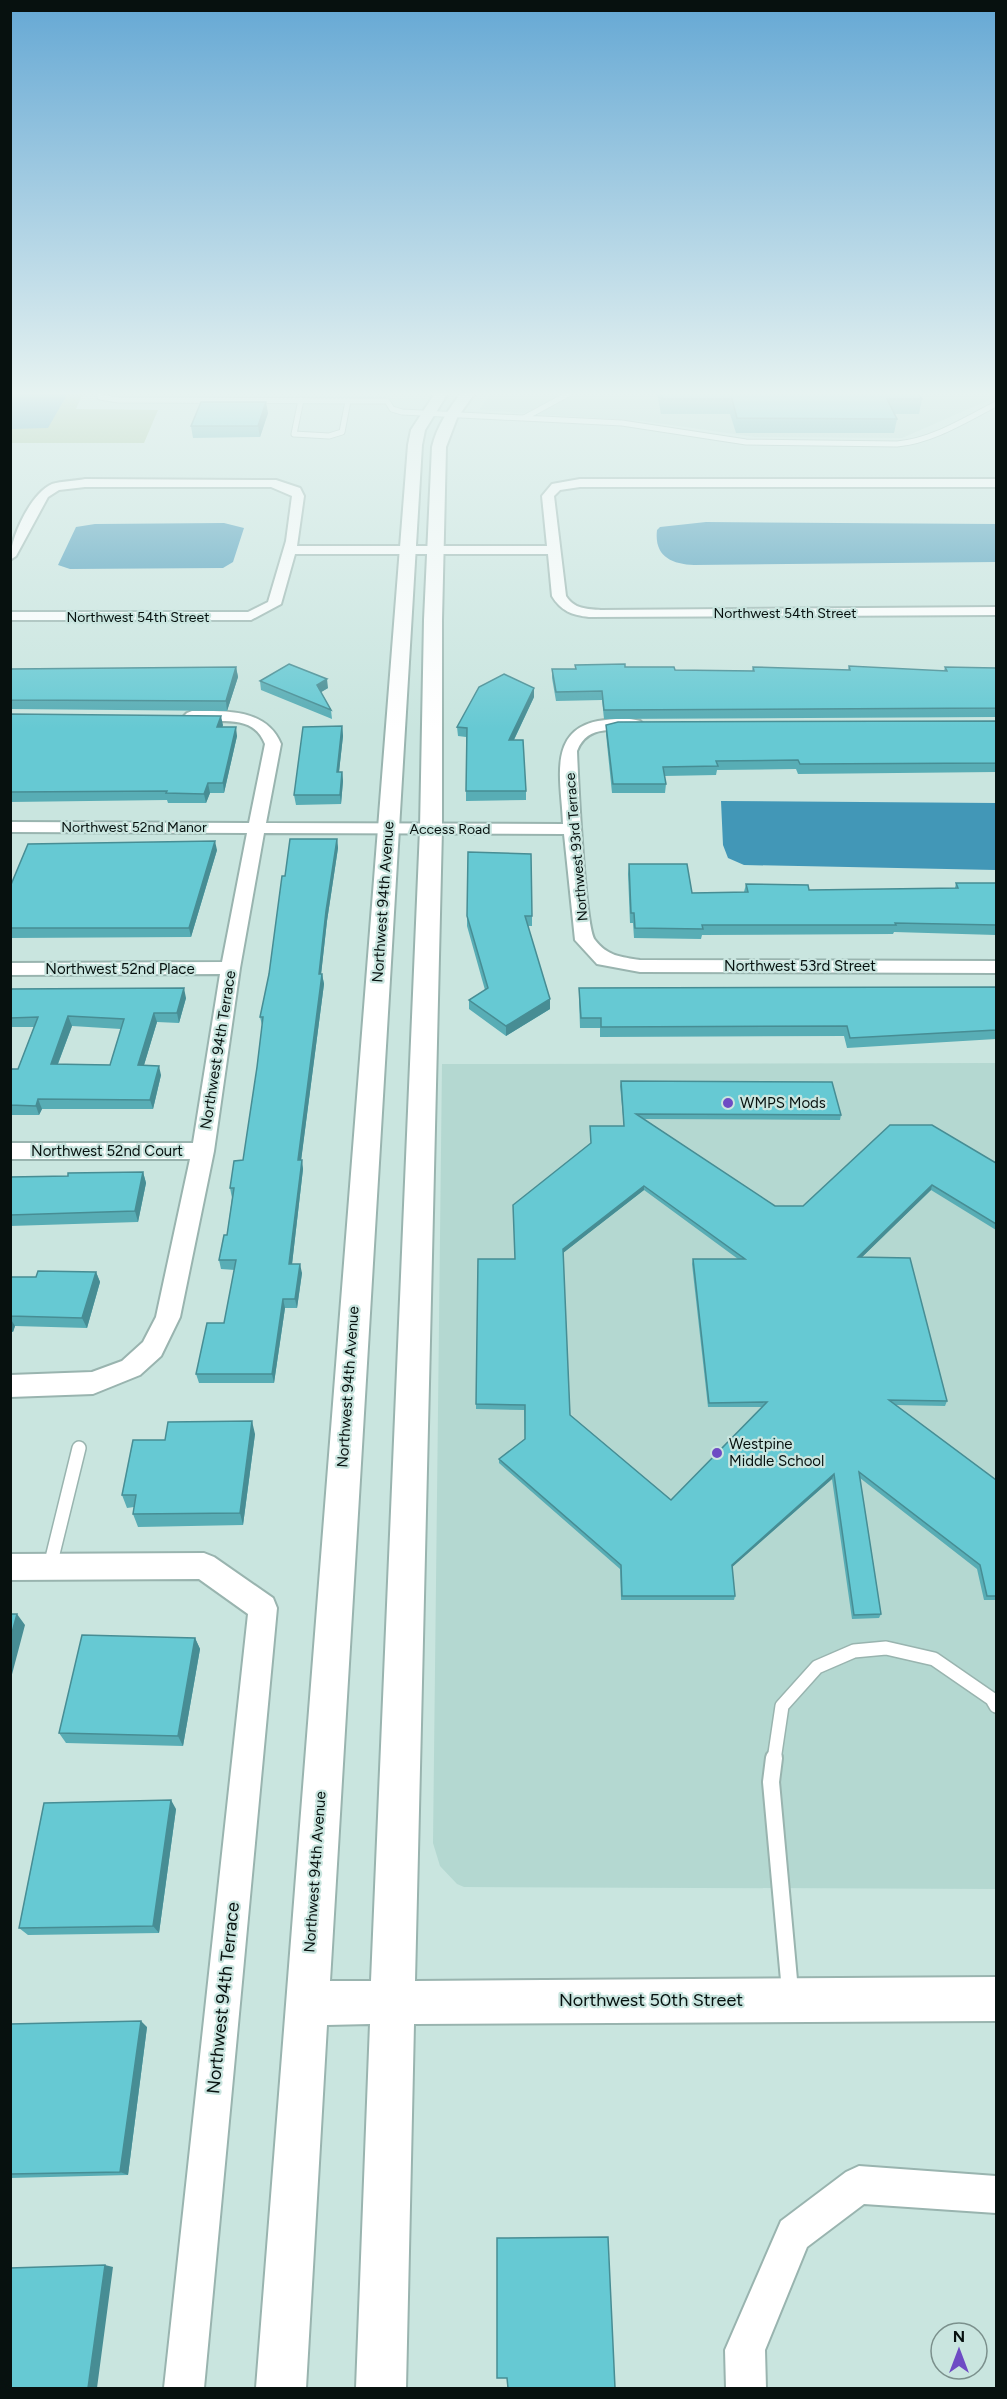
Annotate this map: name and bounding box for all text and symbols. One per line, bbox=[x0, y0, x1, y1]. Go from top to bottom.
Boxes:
street label: Northwest 54th Street bbox=[714, 605, 856, 622]
street label: Northwest 54th Street bbox=[67, 609, 209, 626]
street label: Northwest 93rd Terrace bbox=[562, 772, 591, 922]
street label: Northwest 52nd Manor bbox=[61, 819, 207, 836]
street label: Northwest 94th Avenue bbox=[368, 821, 398, 983]
street label: Access Road bbox=[410, 821, 490, 838]
street label: Northwest 53rd Street bbox=[724, 957, 876, 975]
street label: Northwest 52nd Place bbox=[45, 960, 195, 978]
street label: Northwest 94th Terrace bbox=[197, 969, 239, 1131]
place label: WMPS Mods bbox=[740, 1094, 826, 1112]
marker: WMPS Mods bbox=[721, 1096, 735, 1110]
street label: Northwest 52nd Court bbox=[31, 1142, 183, 1160]
street label: Northwest 94th Avenue bbox=[333, 1306, 363, 1468]
place label: Westpine Middle School bbox=[729, 1435, 824, 1470]
marker: Westpine Middle School bbox=[710, 1446, 724, 1460]
street label: Northwest 94th Avenue bbox=[300, 1791, 330, 1953]
street label: Northwest 94th Terrace bbox=[202, 1901, 244, 2095]
street label: Northwest 50th Street bbox=[559, 1989, 743, 2011]
north arrow bbox=[929, 2321, 989, 2381]
text: N bbox=[953, 2327, 965, 2346]

